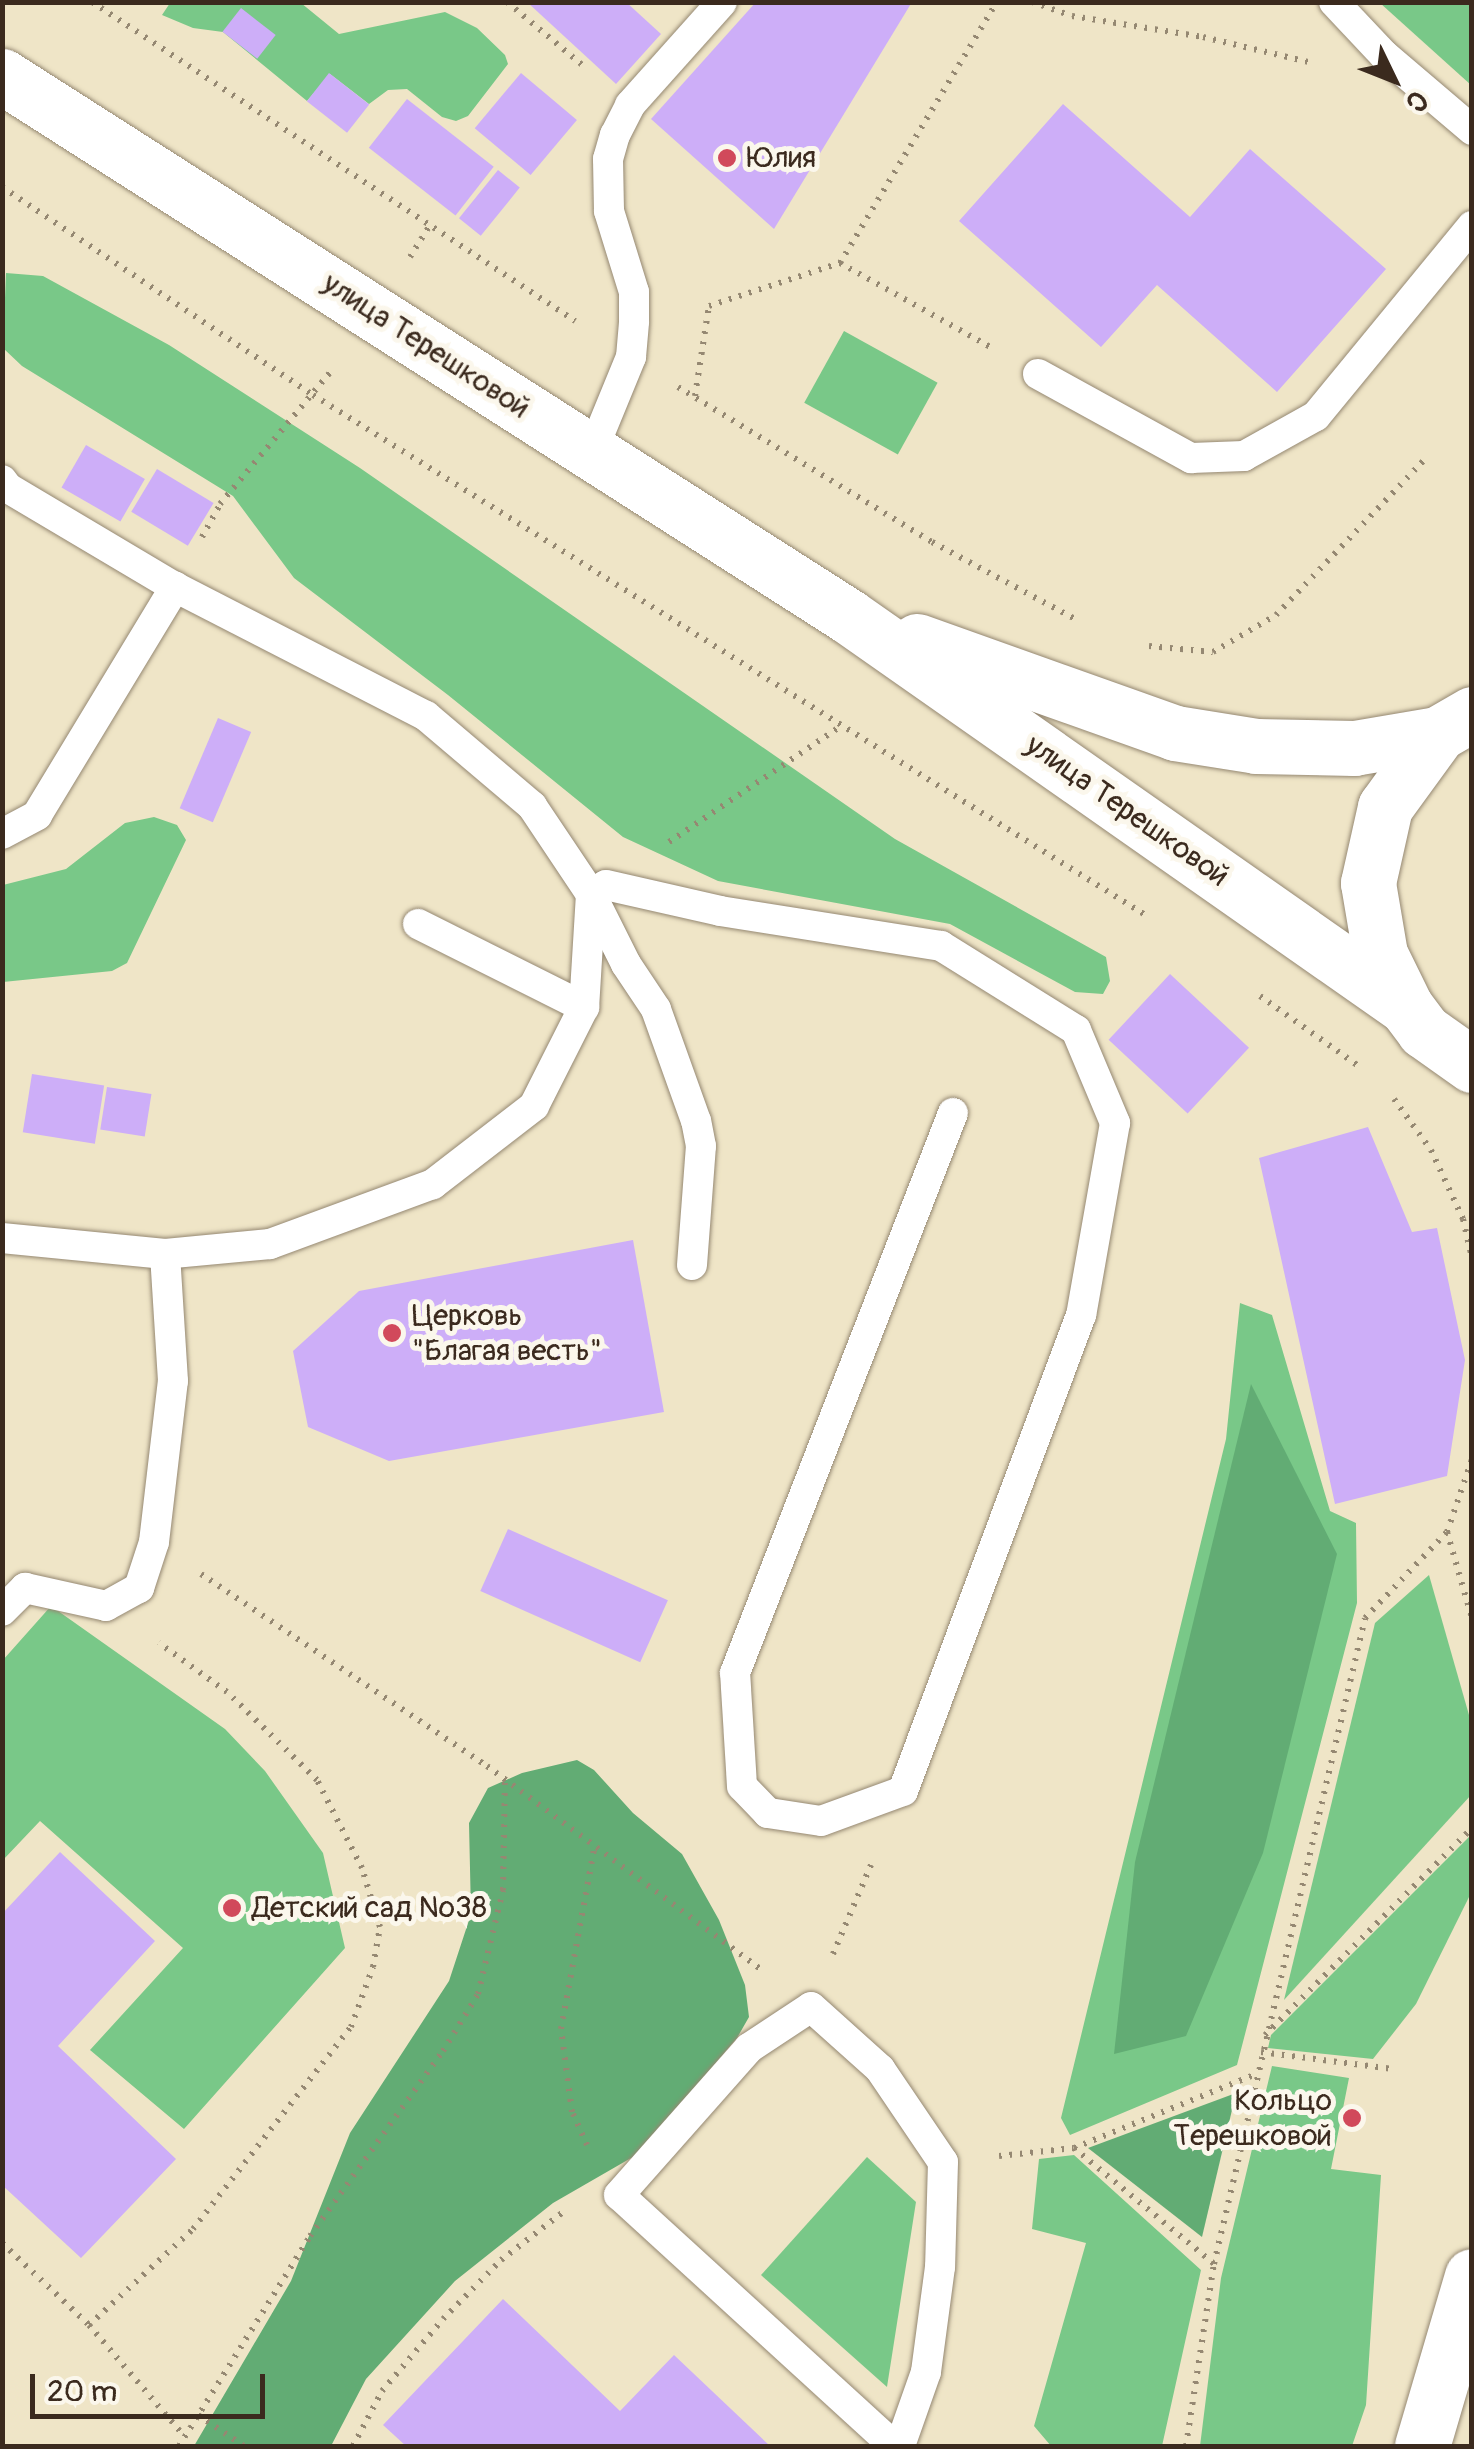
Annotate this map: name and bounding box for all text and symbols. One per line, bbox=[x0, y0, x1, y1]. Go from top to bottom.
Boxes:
north arrow bbox=[1344, 30, 1444, 130]
text: С bbox=[1398, 83, 1435, 119]
place label: Юлия bbox=[747, 140, 816, 176]
marker: Юлия bbox=[716, 147, 738, 169]
street label: улица Терешковой bbox=[316, 266, 536, 426]
street label: улица Терешковой bbox=[1019, 728, 1235, 894]
place label: Церковь "Благая весть" bbox=[412, 1298, 602, 1368]
marker: Церковь "Благая весть" bbox=[381, 1322, 403, 1344]
place label: Детский сад №38 bbox=[252, 1890, 487, 1926]
marker: Детский сад №38 bbox=[221, 1897, 243, 1919]
place label: Кольцо Терешковой bbox=[1174, 2083, 1332, 2154]
marker: Кольцо Терешковой bbox=[1341, 2107, 1363, 2129]
scale bar bbox=[35, 2354, 270, 2416]
text: 20 m bbox=[47, 2373, 117, 2410]

